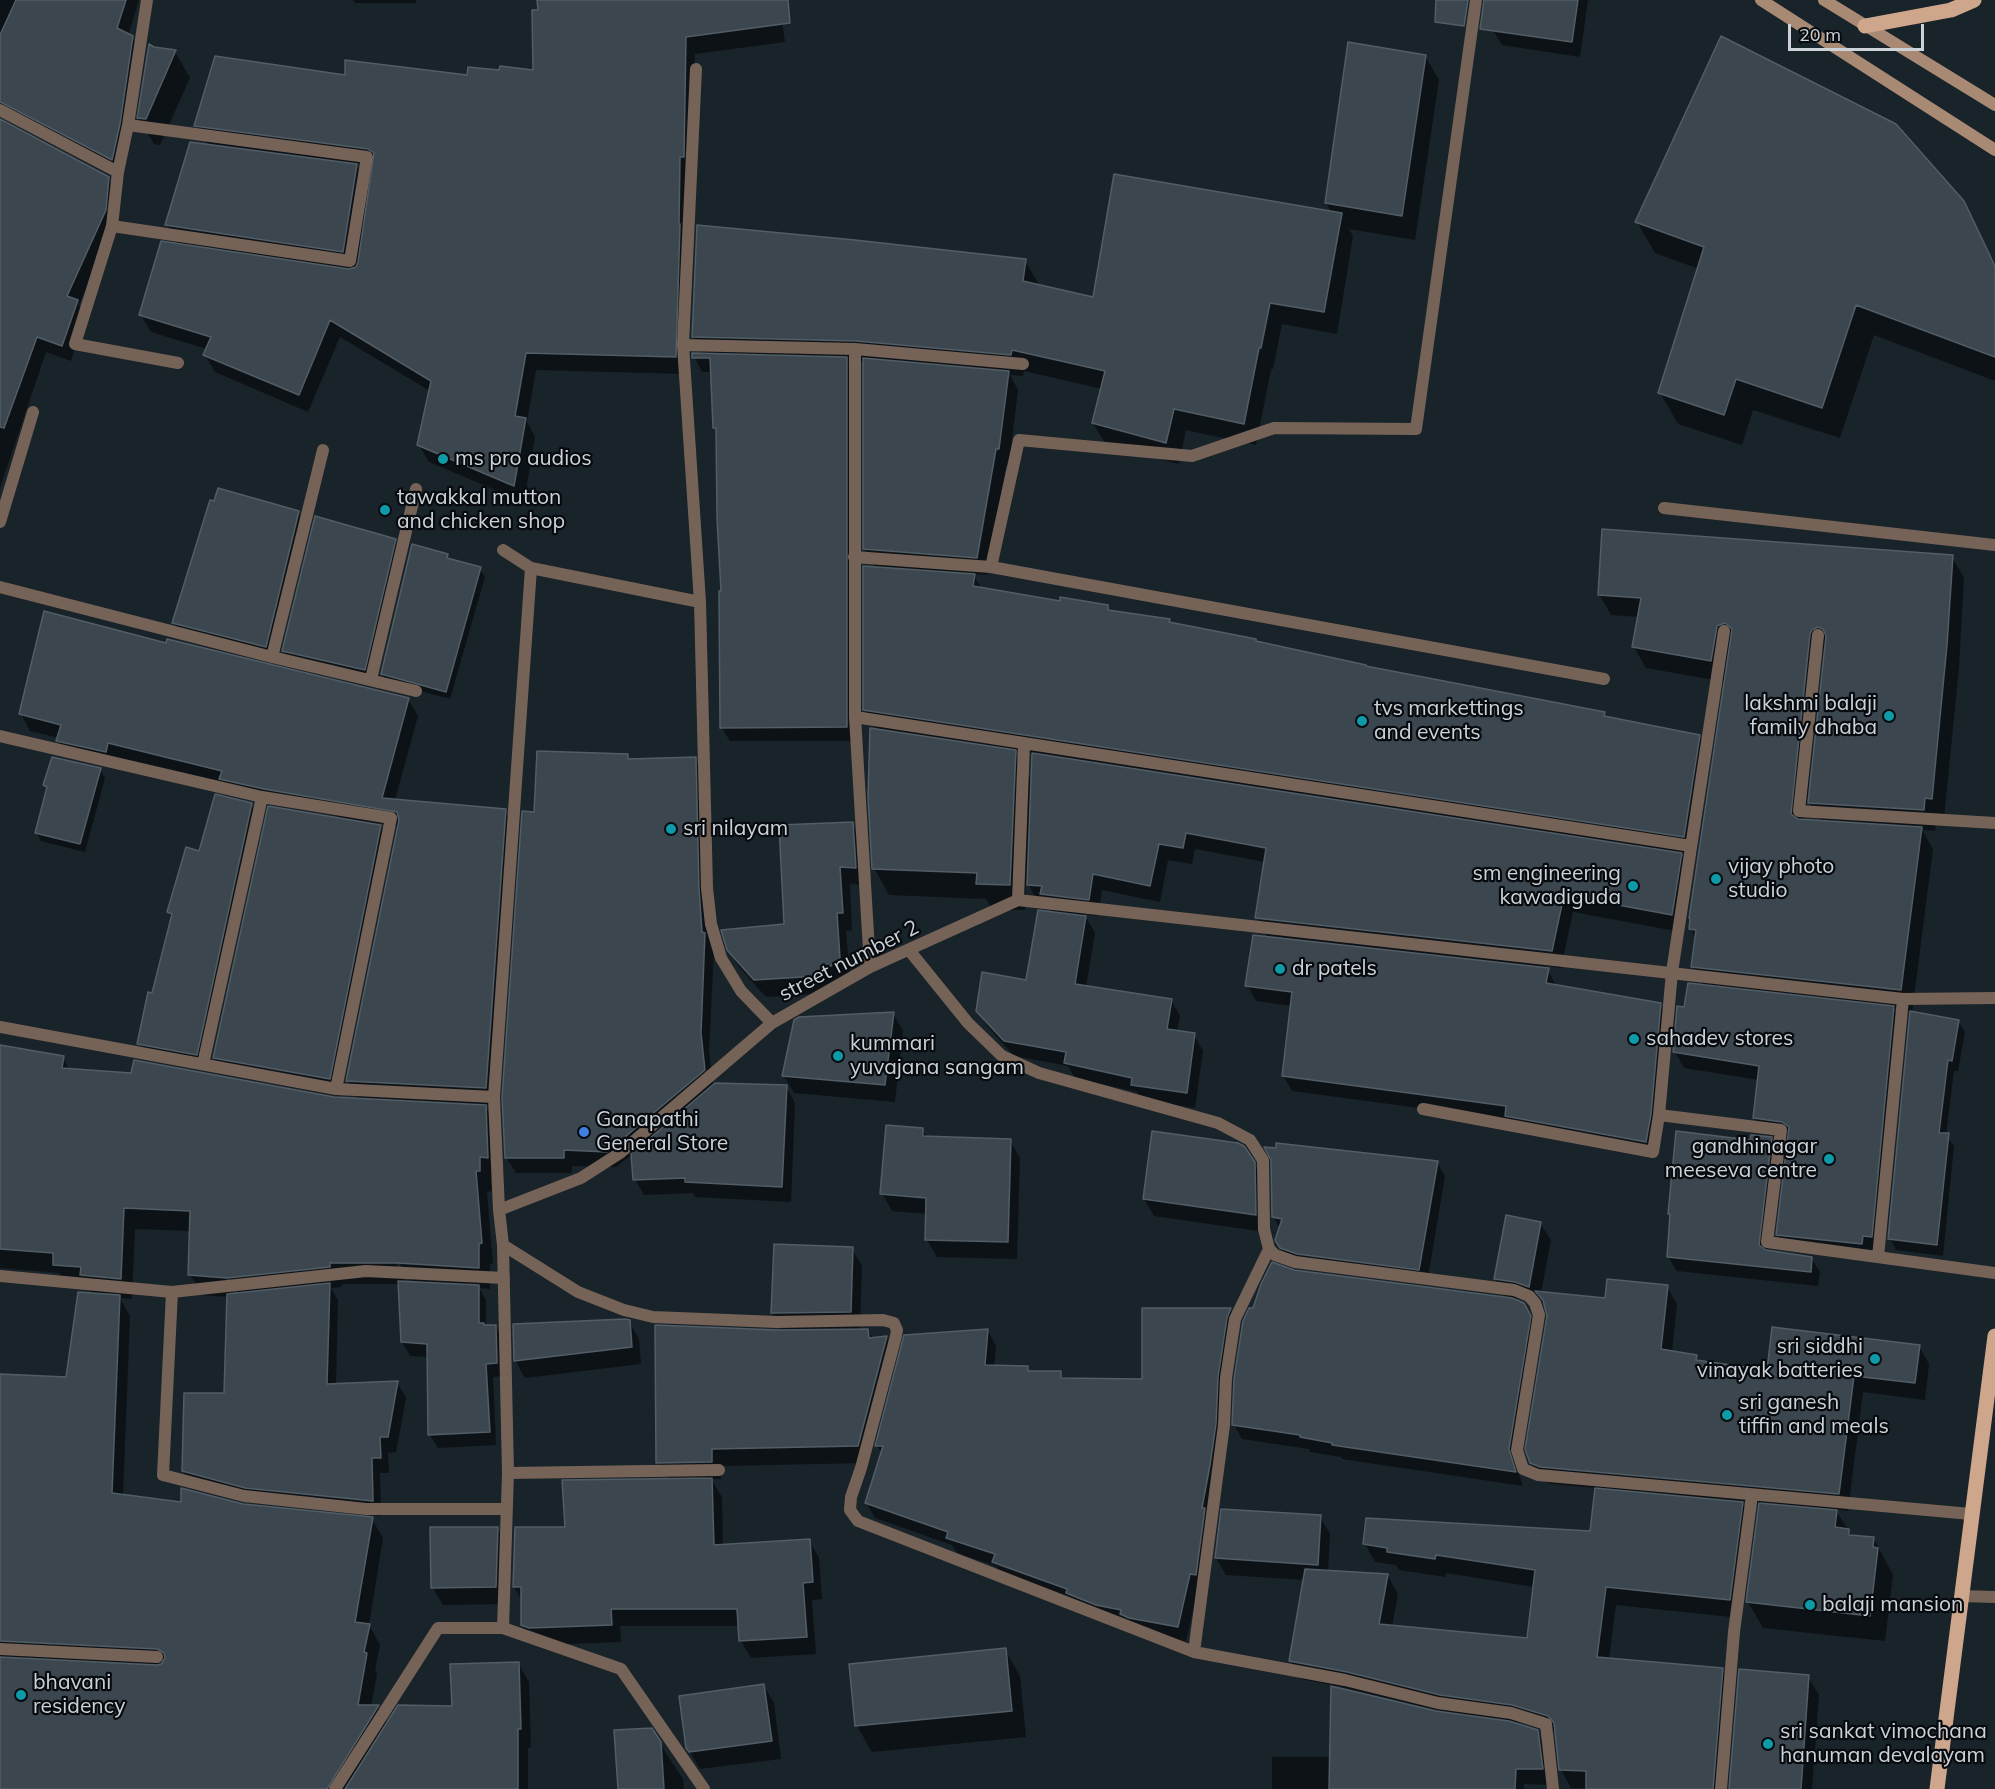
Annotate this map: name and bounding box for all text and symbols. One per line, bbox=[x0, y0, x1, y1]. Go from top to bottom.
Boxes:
scale bar bbox=[1791, 12, 1928, 50]
text: 20 m bbox=[1799, 23, 1841, 46]
place label: ms pro audios bbox=[455, 446, 592, 472]
marker: ms pro audios bbox=[436, 452, 450, 466]
place label: tawakkal mutton and chicken shop bbox=[397, 485, 565, 535]
marker: tawakkal mutton and chicken shop bbox=[378, 503, 392, 517]
place label: lakshmi balaji family dhaba bbox=[1744, 691, 1877, 741]
place label: tvs markettings and events bbox=[1374, 696, 1524, 746]
marker: lakshmi balaji family dhaba bbox=[1882, 709, 1896, 723]
marker: tvs markettings and events bbox=[1355, 714, 1369, 728]
place label: sri nilayam bbox=[683, 816, 788, 842]
marker: sri nilayam bbox=[664, 822, 678, 836]
place label: vijay photo studio bbox=[1728, 854, 1834, 904]
place label: sm engineering kawadiguda bbox=[1473, 861, 1621, 911]
marker: vijay photo studio bbox=[1709, 872, 1723, 886]
marker: sm engineering kawadiguda bbox=[1626, 879, 1640, 893]
street label: street number 2 bbox=[775, 915, 923, 1007]
place label: dr patels bbox=[1292, 956, 1377, 982]
marker: dr patels bbox=[1273, 962, 1287, 976]
place label: sahadev stores bbox=[1646, 1026, 1793, 1052]
place label: kummari yuvajana sangam bbox=[850, 1031, 1024, 1081]
marker: sahadev stores bbox=[1627, 1032, 1641, 1046]
marker: kummari yuvajana sangam bbox=[831, 1049, 845, 1063]
place label: Ganapathi General Store bbox=[596, 1107, 728, 1157]
marker: Ganapathi General Store bbox=[577, 1125, 591, 1139]
place label: gandhinagar meeseva centre bbox=[1665, 1134, 1817, 1184]
marker: gandhinagar meeseva centre bbox=[1822, 1152, 1836, 1166]
place label: sri siddhi vinayak batteries bbox=[1697, 1334, 1863, 1384]
marker: sri siddhi vinayak batteries bbox=[1868, 1352, 1882, 1366]
place label: sri ganesh tiffin and meals bbox=[1739, 1390, 1889, 1440]
marker: sri ganesh tiffin and meals bbox=[1720, 1408, 1734, 1422]
place label: balaji mansion bbox=[1822, 1592, 1963, 1618]
marker: balaji mansion bbox=[1803, 1598, 1817, 1612]
place label: bhavani residency bbox=[33, 1670, 125, 1720]
marker: bhavani residency bbox=[14, 1688, 28, 1702]
place label: sri sankat vimochana hanuman devalayam bbox=[1780, 1719, 1987, 1769]
marker: sri sankat vimochana hanuman devalayam bbox=[1761, 1737, 1775, 1751]

